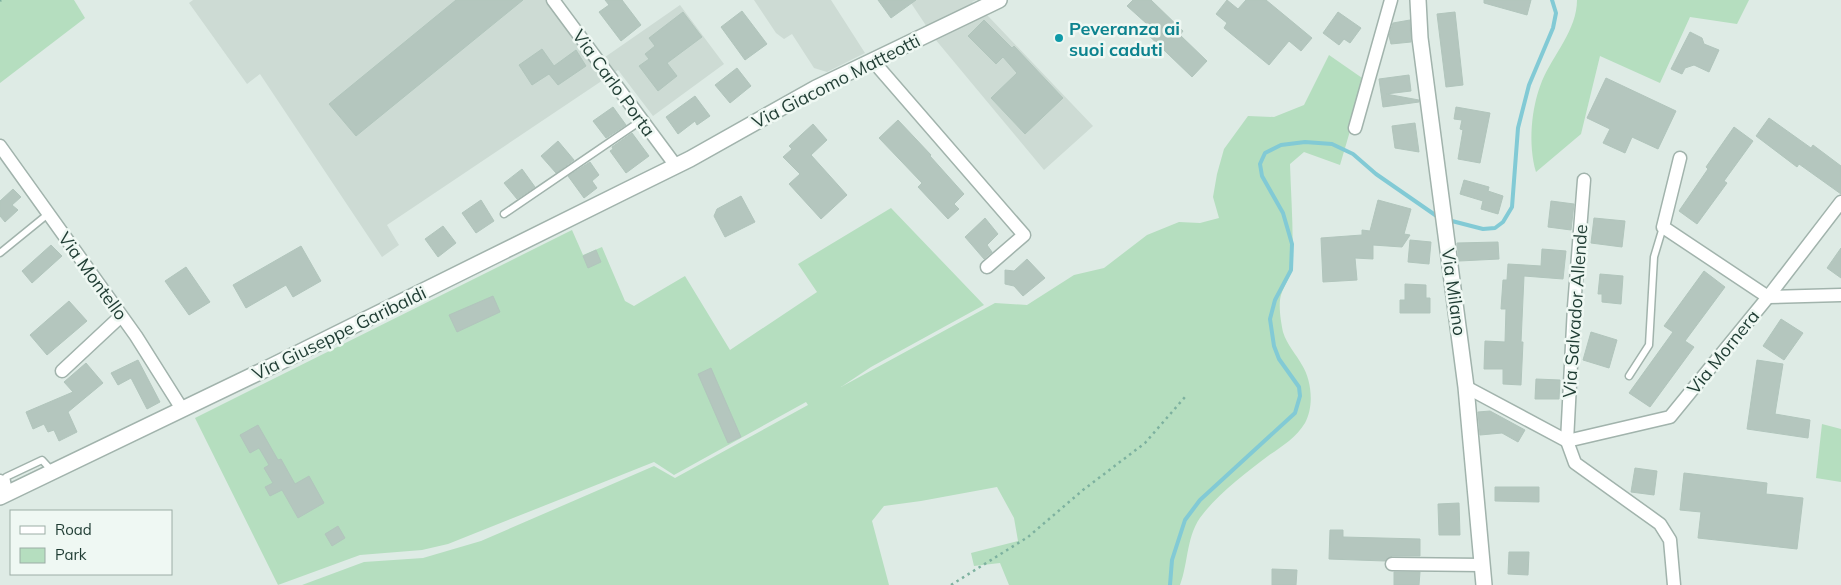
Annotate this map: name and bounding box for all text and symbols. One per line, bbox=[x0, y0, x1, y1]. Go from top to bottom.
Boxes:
place label: Peveranza ai suoi caduti bbox=[1069, 17, 1180, 61]
street label: Via Carlo Porta bbox=[567, 25, 661, 141]
street label: Via Giacomo Matteotti bbox=[748, 29, 924, 133]
marker: Peveranza ai suoi caduti bbox=[1053, 32, 1065, 44]
street label: Via Salvador Allende bbox=[1557, 223, 1593, 399]
street label: Via Montello bbox=[53, 227, 133, 325]
street label: Via Milano bbox=[1436, 247, 1472, 337]
street label: Via Giuseppe Garibaldi bbox=[248, 281, 430, 385]
street label: Via Mornera bbox=[1682, 305, 1764, 399]
legend bbox=[10, 510, 172, 575]
text: Road bbox=[55, 520, 92, 539]
text: Park bbox=[55, 545, 87, 564]

